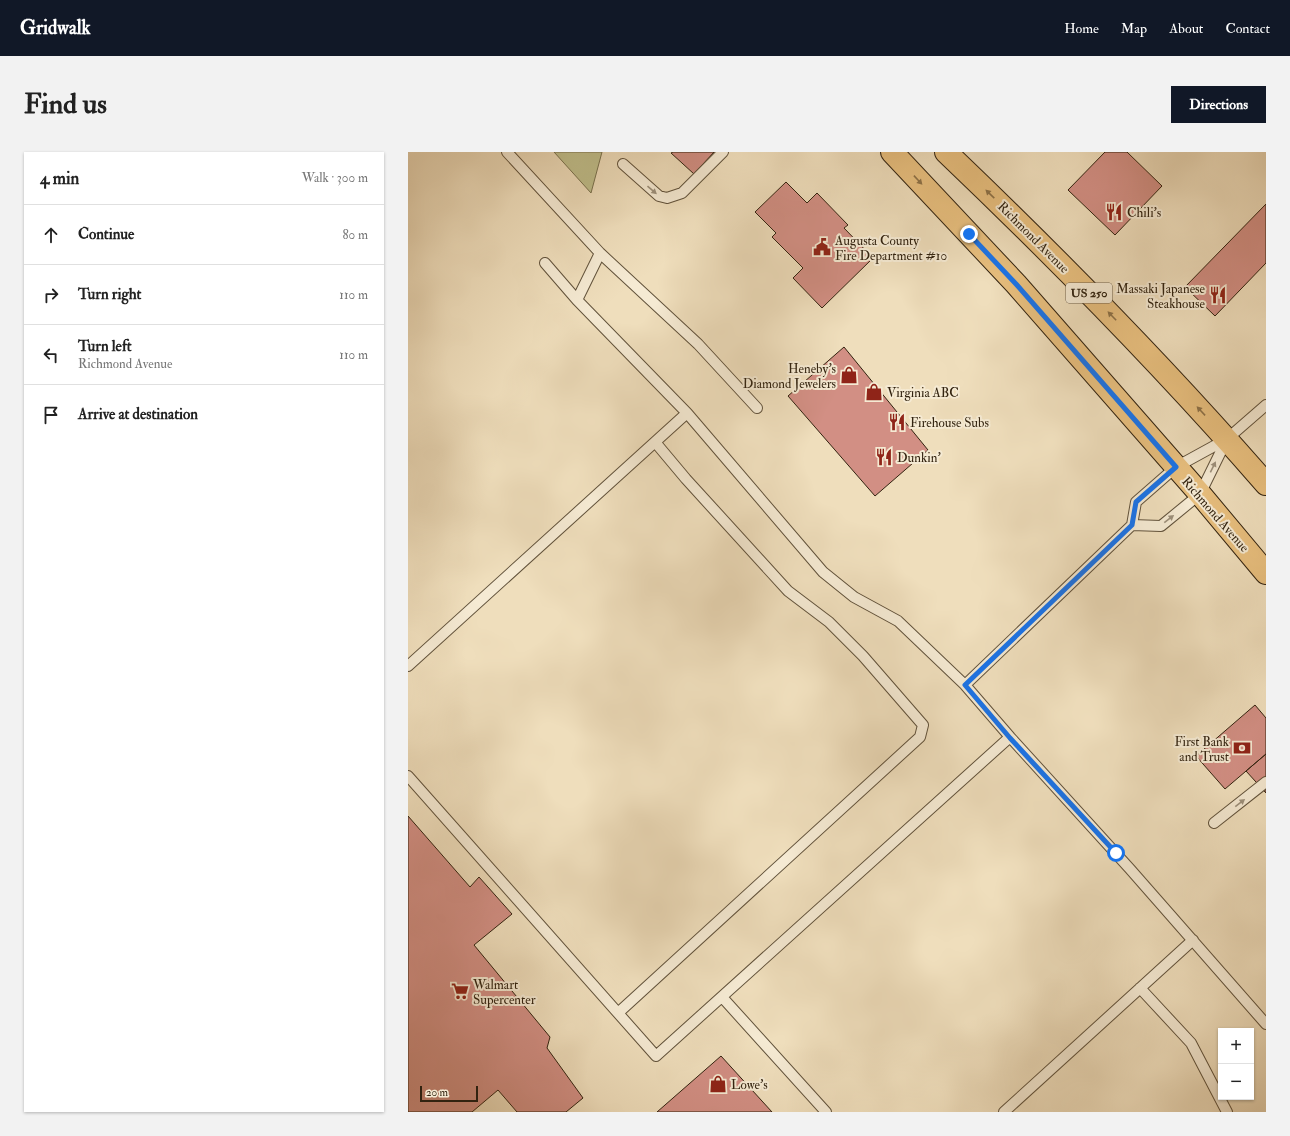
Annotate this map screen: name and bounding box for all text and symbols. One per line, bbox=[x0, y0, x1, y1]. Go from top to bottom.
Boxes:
text: Gridwalk bbox=[20, 16, 91, 40]
text: Home bbox=[1064, 20, 1099, 37]
text: Map bbox=[1121, 20, 1147, 37]
text: About bbox=[1169, 20, 1203, 37]
text: Contact bbox=[1225, 20, 1270, 37]
button: Directions bbox=[1171, 86, 1266, 123]
text: Find us bbox=[24, 87, 107, 122]
text: 4 min bbox=[40, 168, 79, 189]
text: Walk · 300 m bbox=[302, 170, 368, 186]
one-way arrow bbox=[914, 175, 923, 185]
one-way arrow bbox=[647, 185, 657, 194]
one-way arrow bbox=[985, 189, 995, 199]
street label: Richmond Avenue bbox=[994, 199, 1073, 277]
restaurant icon: Chili's bbox=[1104, 202, 1124, 222]
place label: Chili's bbox=[1127, 205, 1162, 221]
icon: ahead bbox=[40, 224, 62, 246]
text: Continue bbox=[78, 225, 134, 244]
route end bbox=[960, 225, 978, 243]
text: 80 m bbox=[342, 227, 368, 243]
place label: Augusta County Fire Department #10 bbox=[834, 233, 947, 265]
public building icon: Augusta County Fire Department #10 bbox=[812, 237, 832, 257]
place label: Massaki Japanese Steakhouse bbox=[1116, 281, 1206, 312]
road number: US 250 bbox=[1066, 283, 1112, 303]
icon: right bbox=[40, 284, 62, 306]
text: Turn right bbox=[78, 285, 141, 304]
restaurant icon: Massaki Japanese Steakhouse bbox=[1208, 285, 1228, 305]
text: 110 m bbox=[339, 287, 368, 303]
one-way arrow bbox=[1107, 311, 1117, 321]
text: Turn left bbox=[78, 337, 132, 356]
icon: left bbox=[40, 344, 62, 366]
text: 110 m bbox=[339, 347, 368, 363]
text: Richmond Avenue bbox=[78, 356, 173, 372]
place label: Heneby's Diamond Jewelers bbox=[743, 361, 837, 392]
shop icon: Heneby's Diamond Jewelers bbox=[839, 365, 859, 385]
shop icon: Virginia ABC bbox=[864, 382, 884, 402]
place label: Virginia ABC bbox=[887, 385, 959, 401]
icon: arrive bbox=[40, 404, 62, 426]
text: Arrive at destination bbox=[78, 405, 198, 424]
one-way arrow bbox=[1196, 406, 1205, 416]
restaurant icon: Firehouse Subs bbox=[887, 412, 907, 432]
place label: Firehouse Subs bbox=[910, 415, 989, 431]
restaurant icon: Dunkin' bbox=[874, 447, 894, 467]
place label: Dunkin' bbox=[897, 450, 941, 466]
one-way arrow bbox=[1210, 461, 1217, 473]
street label: Richmond Avenue bbox=[1178, 474, 1253, 556]
one-way arrow bbox=[1163, 514, 1174, 523]
place label: First Bank and Trust bbox=[1174, 734, 1230, 765]
bank icon: First Bank and Trust bbox=[1232, 738, 1252, 758]
one-way arrow bbox=[1235, 798, 1246, 807]
route start bbox=[1107, 844, 1125, 862]
place label: Walmart Supercenter bbox=[472, 977, 536, 1009]
supermarket icon: Walmart Supercenter bbox=[450, 981, 470, 1001]
map controls bbox=[1218, 1028, 1254, 1100]
button: + bbox=[1218, 1028, 1254, 1064]
button: − bbox=[1218, 1064, 1254, 1100]
shop icon: Lowe's bbox=[708, 1074, 728, 1094]
place label: Lowe's bbox=[731, 1077, 768, 1093]
scale bar bbox=[420, 1084, 478, 1103]
text: 20 m bbox=[426, 1086, 448, 1099]

